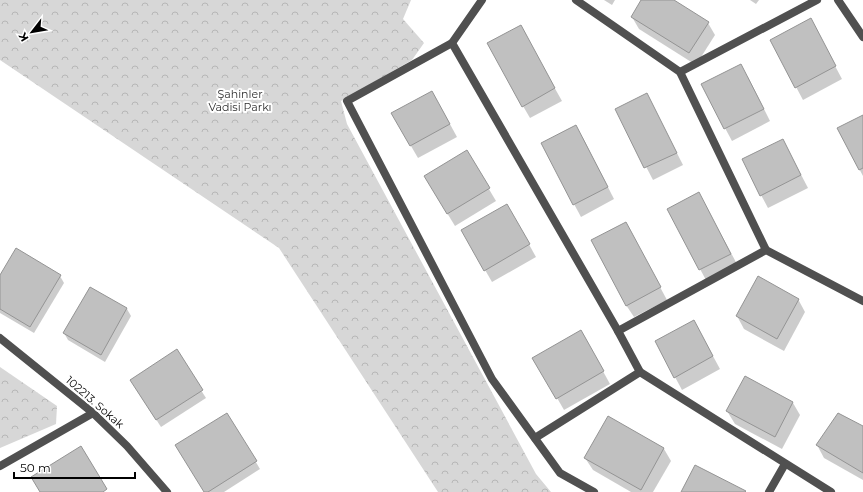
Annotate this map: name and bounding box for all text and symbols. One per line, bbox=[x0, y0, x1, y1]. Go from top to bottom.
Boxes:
north arrow bbox=[12, 12, 52, 52]
text: K bbox=[15, 29, 32, 44]
park label: Şahinler Vadisi Parkı bbox=[208, 87, 272, 114]
street label: 102213. Sokak bbox=[63, 373, 127, 431]
scale bar bbox=[14, 454, 135, 480]
text: 50 m bbox=[20, 460, 51, 475]

